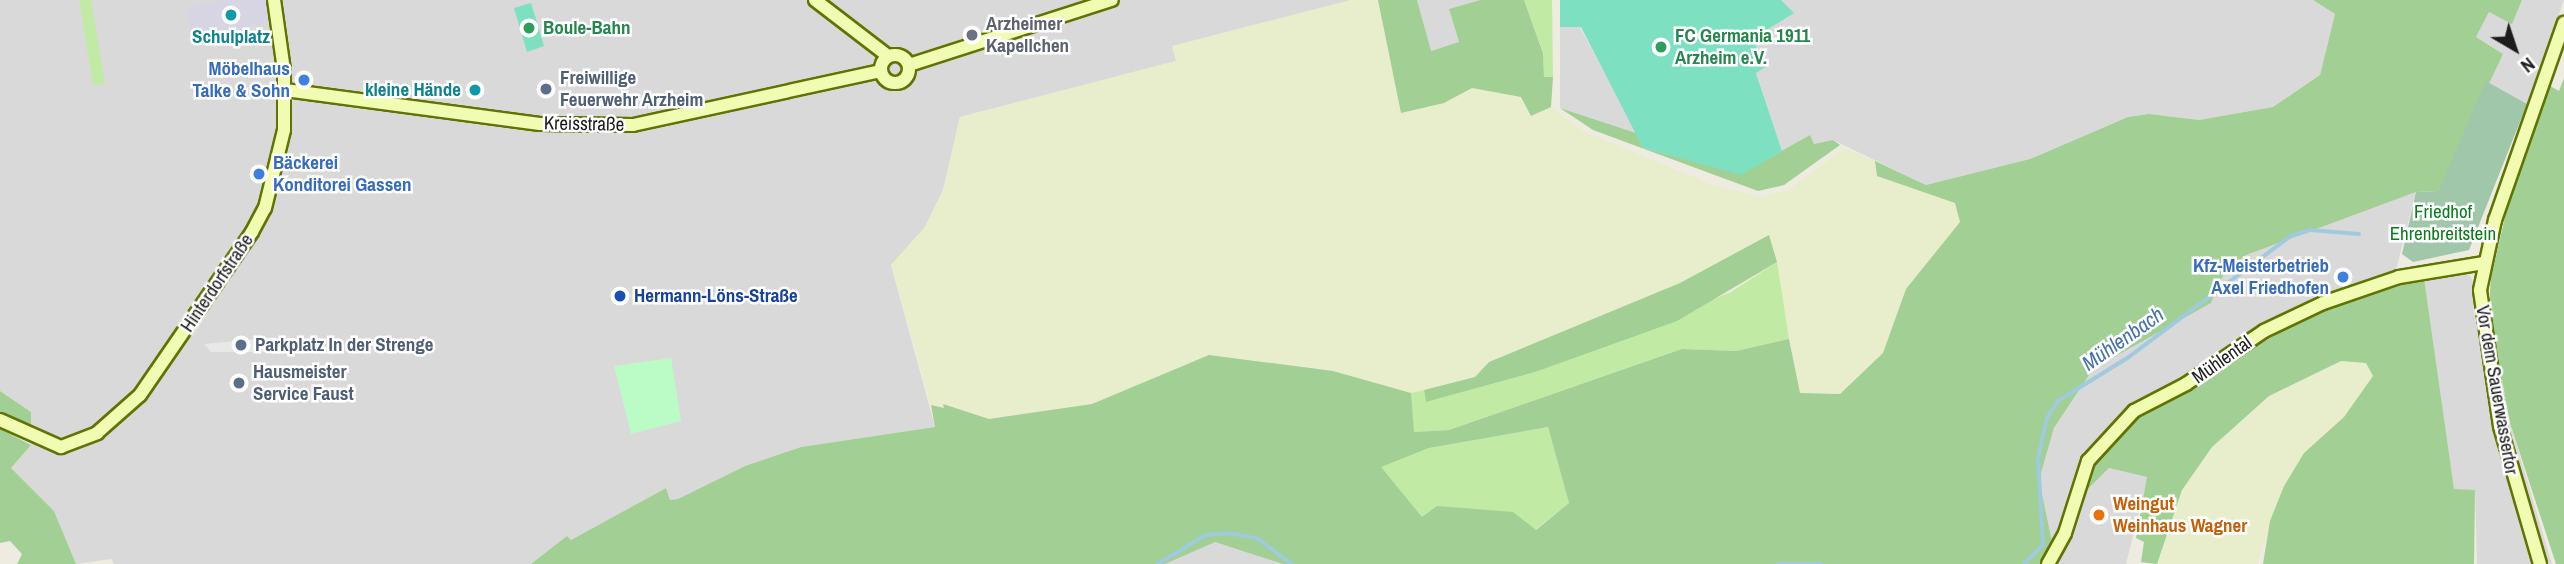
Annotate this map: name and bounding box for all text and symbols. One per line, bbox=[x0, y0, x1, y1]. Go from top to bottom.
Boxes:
marker: Schulplatz bbox=[223, 7, 239, 23]
place label: Arzheimer Kapellchen bbox=[986, 13, 1069, 57]
north arrow bbox=[2480, 14, 2550, 84]
place label: Boule-Bahn bbox=[543, 17, 630, 39]
marker: Boule-Bahn bbox=[521, 20, 537, 36]
place label: FC Germania 1911 Arzheim e.V. bbox=[1675, 25, 1810, 69]
place label: Schulplatz bbox=[192, 26, 270, 48]
marker: Arzheimer Kapellchen bbox=[964, 27, 980, 43]
marker: FC Germania 1911 Arzheim e.V. bbox=[1653, 39, 1669, 55]
text: N bbox=[2516, 52, 2541, 79]
place label: Möbelhaus Talke & Sohn bbox=[192, 58, 290, 102]
place label: Freiwillige Feuerwehr Arzheim bbox=[560, 67, 704, 111]
marker: Möbelhaus Talke & Sohn bbox=[296, 72, 312, 88]
place label: kleine Hände bbox=[365, 79, 461, 101]
marker: Freiwillige Feuerwehr Arzheim bbox=[538, 81, 554, 97]
marker: kleine Hände bbox=[467, 82, 483, 98]
street label: Kreisstraße bbox=[544, 112, 624, 136]
place label: Bäckerei Konditorei Gassen bbox=[273, 152, 412, 196]
marker: Bäckerei Konditorei Gassen bbox=[251, 166, 267, 182]
park label: Friedhof Ehrenbreitstein bbox=[2390, 201, 2496, 245]
street label: Hinterdorfstraße bbox=[176, 230, 258, 336]
place label: Kfz-Meisterbetrieb Axel Friedhofen bbox=[2193, 255, 2329, 299]
marker: Kfz-Meisterbetrieb Axel Friedhofen bbox=[2335, 269, 2351, 285]
place label: Hermann-Löns-Straße bbox=[634, 285, 798, 307]
marker: Hermann-Löns-Straße bbox=[612, 288, 628, 304]
water label: Mühlenbach bbox=[2077, 302, 2169, 376]
street label: Vor dem Sauerwassertor bbox=[2471, 304, 2523, 476]
street label: Mühlental bbox=[2188, 331, 2256, 389]
place label: Parkplatz In der Strenge bbox=[255, 334, 433, 356]
marker: Parkplatz In der Strenge bbox=[233, 337, 249, 353]
place label: Hausmeister Service Faust bbox=[253, 361, 354, 405]
marker: Hausmeister Service Faust bbox=[231, 375, 247, 391]
place label: Weingut Weinhaus Wagner bbox=[2113, 493, 2247, 537]
marker: Weingut Weinhaus Wagner bbox=[2091, 507, 2107, 523]

